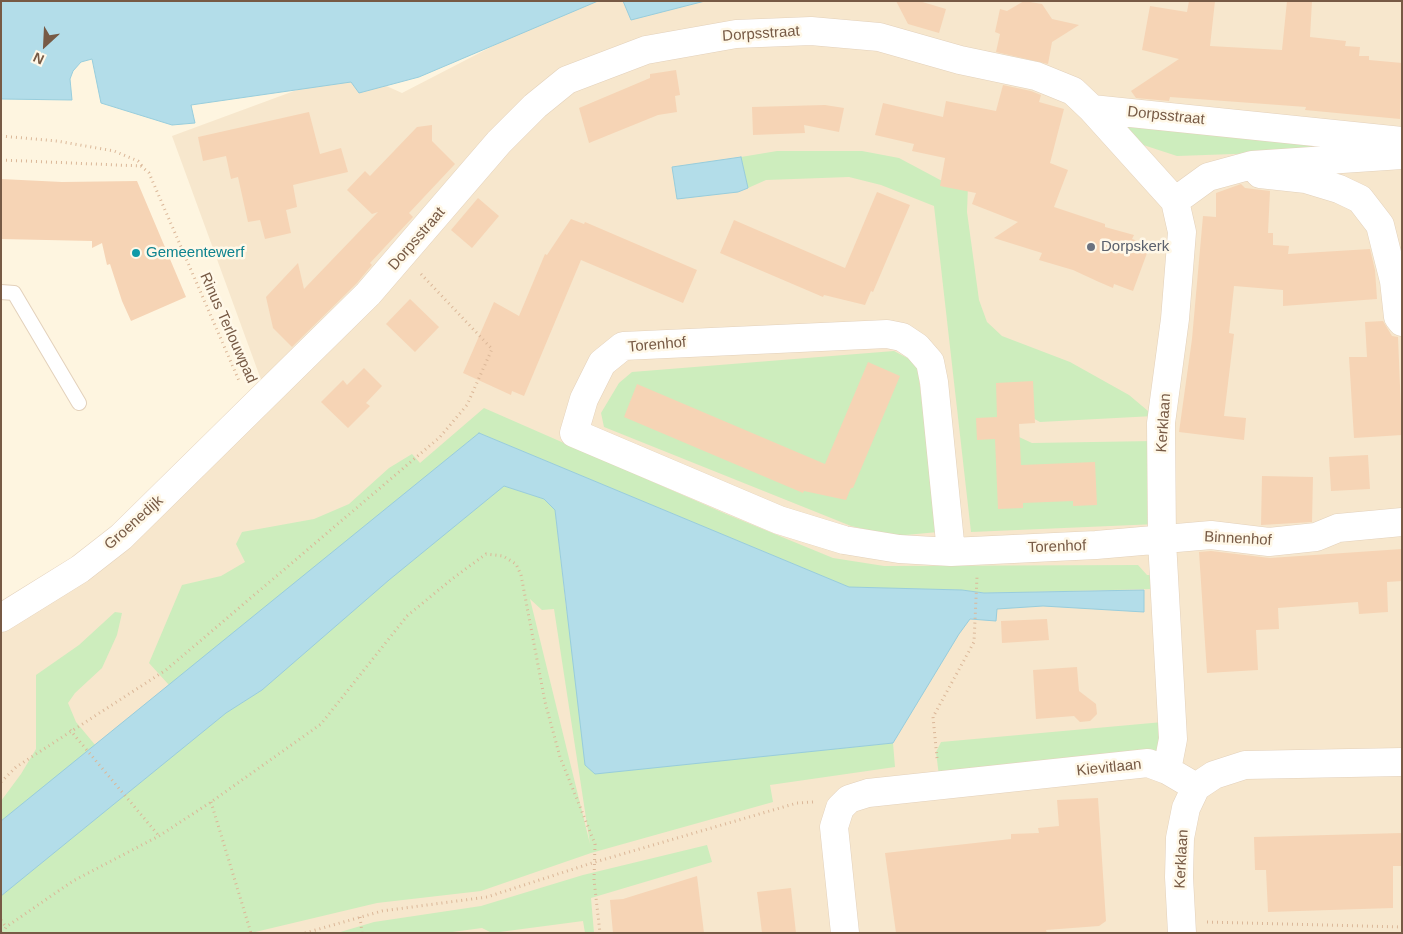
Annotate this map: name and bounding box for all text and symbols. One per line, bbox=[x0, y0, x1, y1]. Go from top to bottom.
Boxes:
north arrow bbox=[20, 20, 70, 70]
street label: Dorpsstraat bbox=[722, 22, 800, 46]
text: N bbox=[31, 49, 47, 68]
street label: Dorpsstraat bbox=[1127, 103, 1205, 129]
street label: Dorpsstraat bbox=[385, 204, 449, 274]
place label: Dorpskerk bbox=[1101, 238, 1169, 256]
marker: Dorpskerk bbox=[1085, 241, 1097, 253]
place label: Gemeentewerf bbox=[146, 244, 244, 262]
marker: Gemeentewerf bbox=[130, 247, 142, 259]
street label: Rinus Terlouwpad bbox=[196, 270, 260, 386]
street label: Torenhof bbox=[627, 333, 687, 357]
street label: Kerklaan bbox=[1153, 393, 1175, 453]
street label: Groenedijk bbox=[101, 492, 167, 554]
street label: Binnenhof bbox=[1204, 528, 1272, 550]
street label: Torenhof bbox=[1028, 537, 1086, 557]
street label: Kievitlaan bbox=[1076, 756, 1142, 780]
street label: Kerklaan bbox=[1171, 829, 1193, 889]

